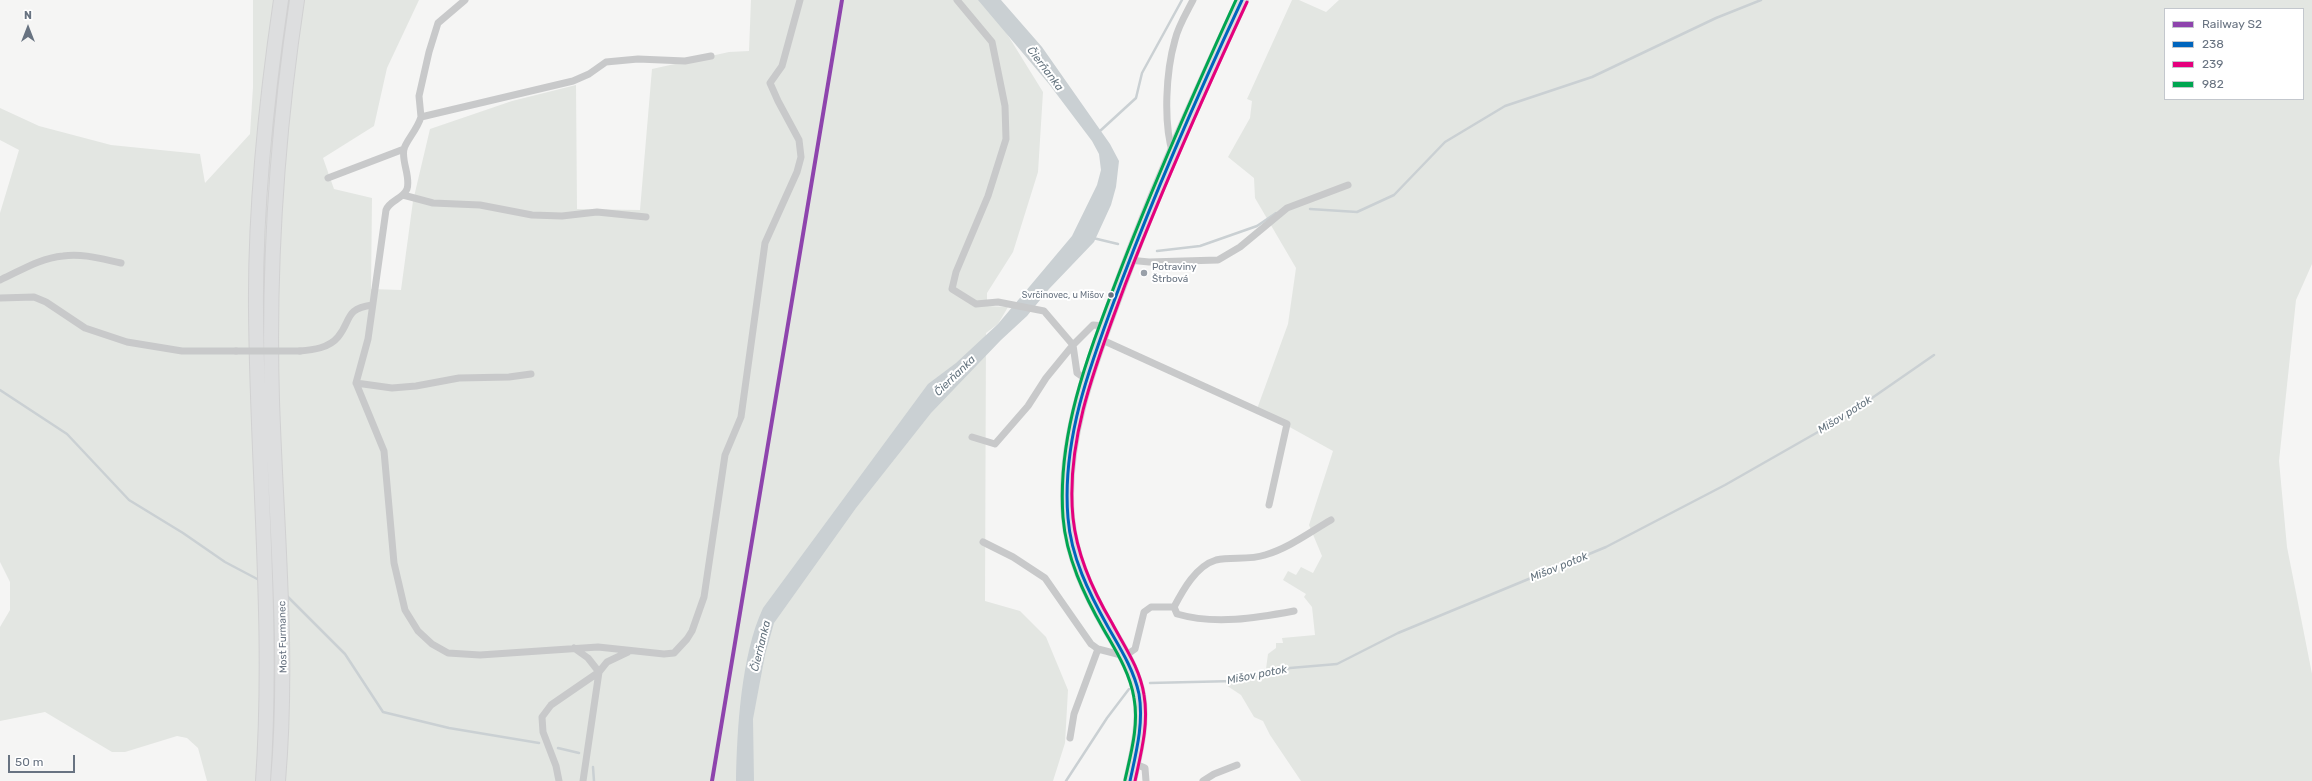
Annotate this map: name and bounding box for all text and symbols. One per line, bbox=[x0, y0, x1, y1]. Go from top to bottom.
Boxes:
north arrow bbox=[8, 8, 48, 48]
legend bbox=[2164, 8, 2304, 100]
text: N bbox=[24, 9, 32, 22]
text: Railway S2 bbox=[2202, 17, 2262, 31]
text: 238 bbox=[2202, 37, 2224, 51]
water label: Čierňanka bbox=[1024, 44, 1066, 94]
text: 239 bbox=[2202, 57, 2223, 71]
text: 982 bbox=[2202, 77, 2224, 91]
place label: Potraviny Štrbová bbox=[1152, 261, 1196, 284]
marker: Potraviny Štrbová bbox=[1139, 268, 1149, 278]
place label: Svrčinovec, u Mišov bbox=[1022, 290, 1104, 300]
marker: Svrčinovec, u Mišov bbox=[1106, 290, 1116, 300]
water label: Čierňanka bbox=[932, 353, 978, 399]
water label: Mišov potok bbox=[1816, 393, 1874, 437]
water label: Mišov potok bbox=[1528, 549, 1590, 585]
street label: Most Furmanec bbox=[276, 601, 290, 673]
water label: Čierňanka bbox=[748, 619, 774, 673]
water label: Mišov potok bbox=[1226, 663, 1288, 687]
scale bar bbox=[10, 747, 77, 773]
text: 50 m bbox=[15, 755, 43, 769]

